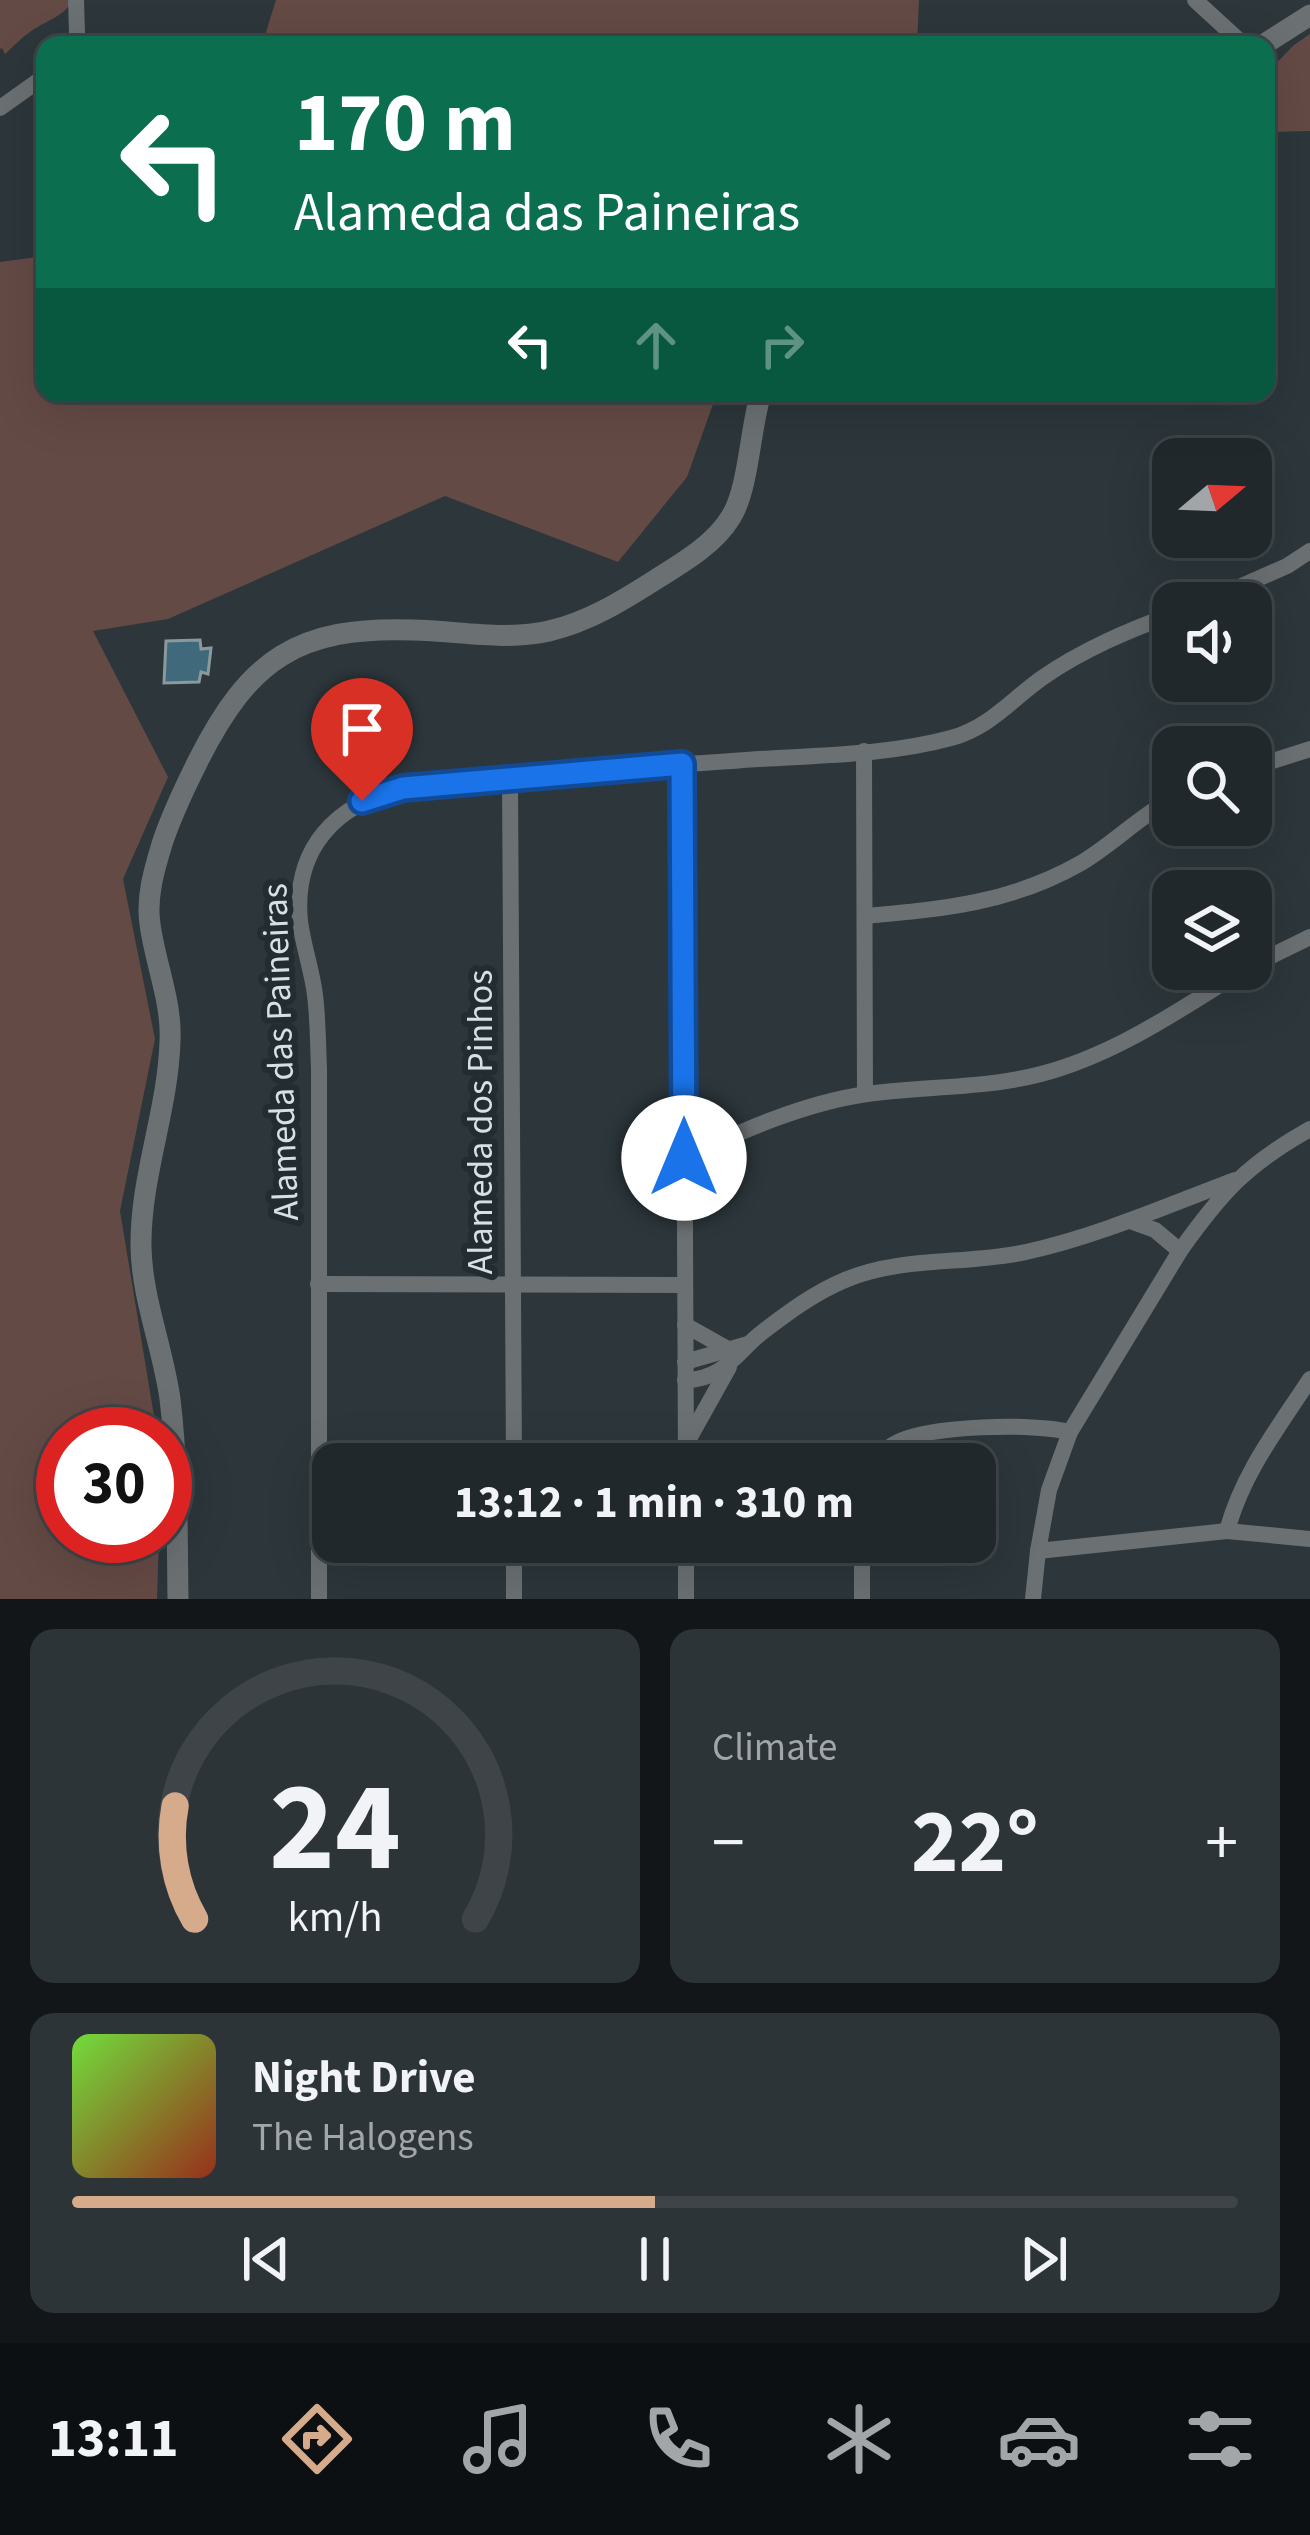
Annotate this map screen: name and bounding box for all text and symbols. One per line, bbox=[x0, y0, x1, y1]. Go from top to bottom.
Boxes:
text: 170 m bbox=[294, 64, 516, 184]
icon: left bbox=[96, 84, 252, 240]
text: Alameda das Paineiras bbox=[294, 175, 800, 252]
icon: left bbox=[497, 312, 563, 378]
icon: ahead bbox=[623, 312, 689, 378]
icon: right bbox=[749, 312, 815, 378]
north arrow bbox=[1152, 438, 1272, 558]
map controls bbox=[1152, 438, 1272, 990]
button: sound bbox=[1152, 582, 1272, 702]
pin bbox=[311, 678, 413, 801]
icon: arrive bbox=[329, 696, 395, 762]
button: search bbox=[1152, 726, 1272, 846]
button: layers bbox=[1152, 870, 1272, 990]
street label: Alameda das Paineiras bbox=[249, 882, 312, 1221]
street label: Alameda dos Pinhos bbox=[455, 970, 506, 1274]
position arrow bbox=[621, 1095, 747, 1221]
speed limit sign: 30 bbox=[36, 1407, 192, 1563]
text: 13:12 · 1 min · 310 m bbox=[454, 1471, 854, 1535]
text: Climate bbox=[712, 1720, 837, 1776]
text: 24 bbox=[269, 1740, 401, 1918]
text: 22° bbox=[911, 1779, 1039, 1907]
text: − bbox=[712, 1796, 745, 1890]
text: + bbox=[1205, 1796, 1238, 1890]
text: km/h bbox=[287, 1887, 383, 1948]
text: Night Drive bbox=[252, 2046, 476, 2110]
text: The Halogens bbox=[252, 2110, 474, 2166]
icon: previous bbox=[233, 2226, 299, 2292]
icon: pause bbox=[622, 2226, 688, 2292]
icon: next bbox=[1011, 2226, 1077, 2292]
icon: directions bbox=[275, 2397, 359, 2481]
icon: music bbox=[456, 2397, 540, 2481]
icon: phone bbox=[636, 2397, 720, 2481]
icon: climate bbox=[817, 2397, 901, 2481]
icon: car bbox=[997, 2397, 1081, 2481]
icon: filters bbox=[1178, 2397, 1262, 2481]
text: 13:11 bbox=[48, 2401, 179, 2478]

